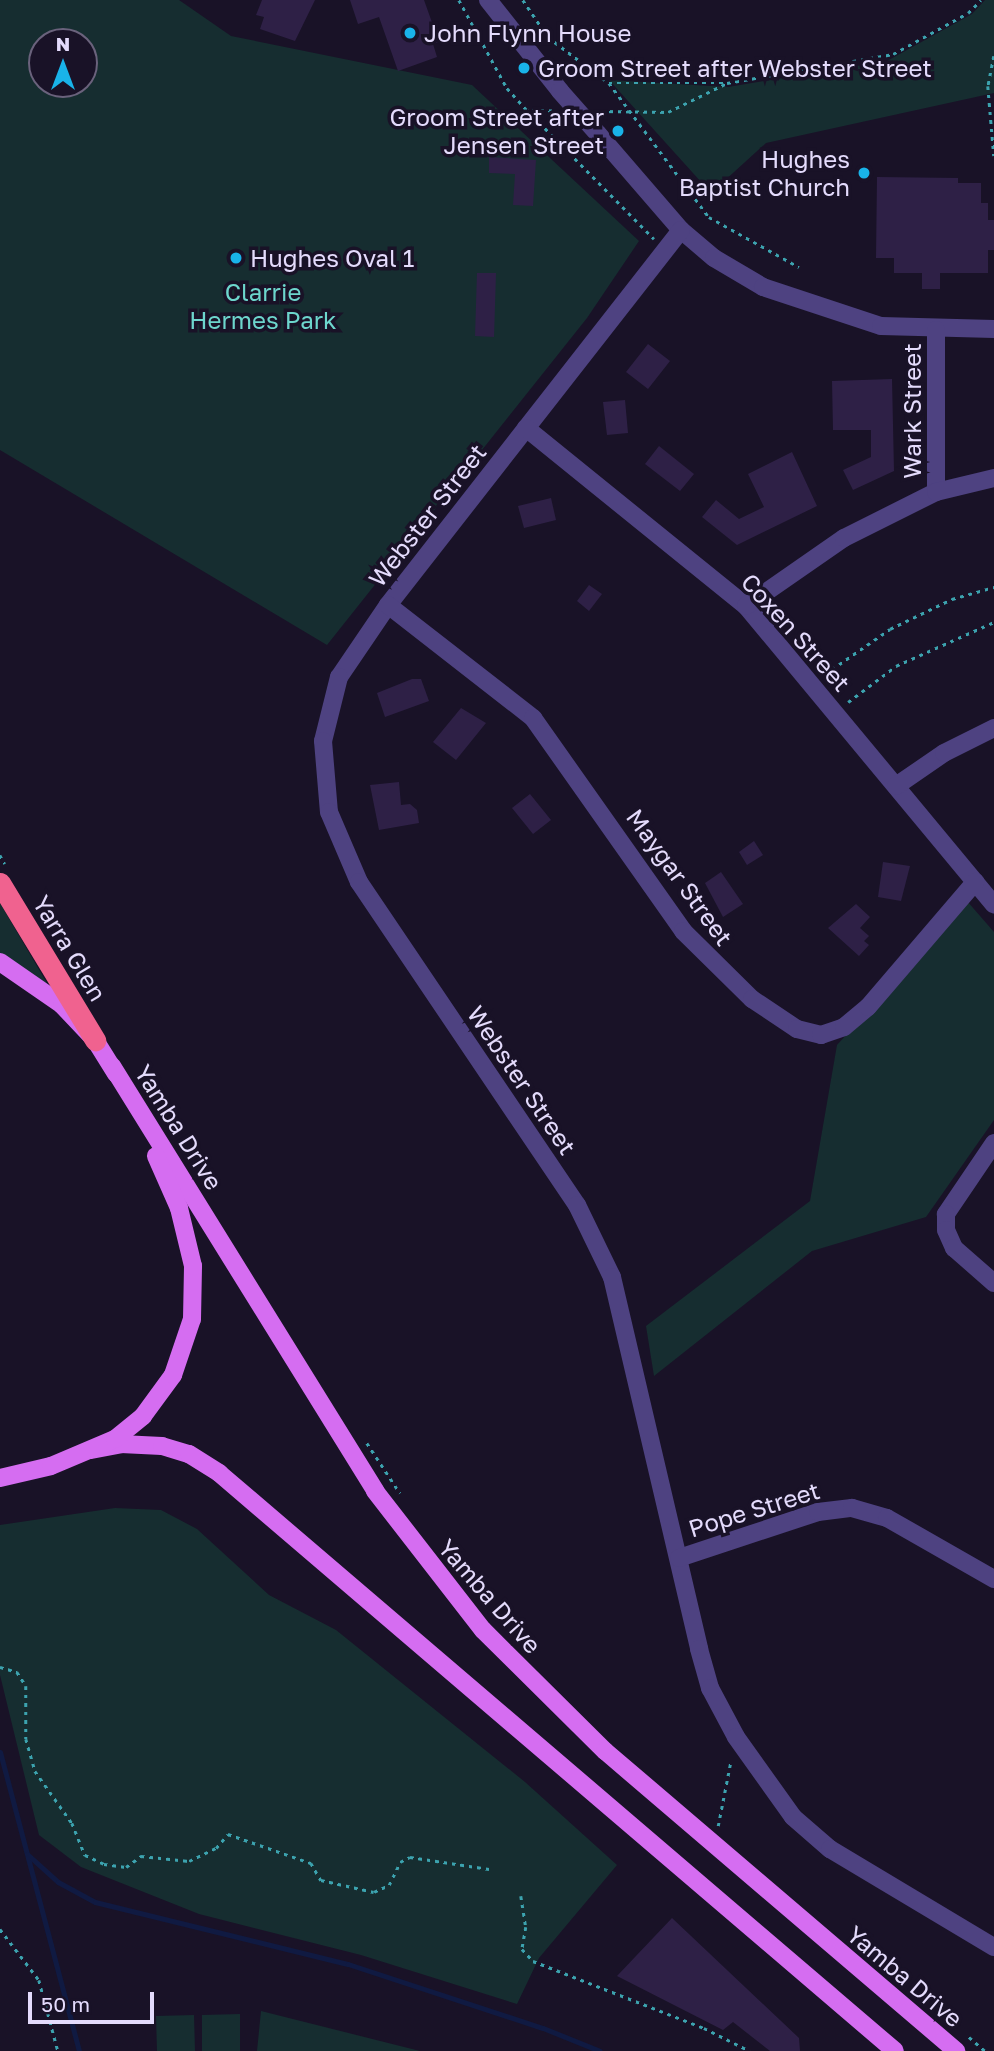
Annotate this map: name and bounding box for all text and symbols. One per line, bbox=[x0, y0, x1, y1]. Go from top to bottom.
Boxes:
place label: John Flynn House bbox=[424, 19, 631, 47]
marker: John Flynn House bbox=[402, 25, 418, 41]
north arrow bbox=[28, 28, 98, 98]
text: N bbox=[56, 32, 70, 55]
place label: Groom Street after Webster Street bbox=[538, 54, 932, 82]
marker: Groom Street after Webster Street bbox=[516, 60, 532, 76]
place label: Groom Street after Jensen Street bbox=[389, 103, 604, 159]
marker: Groom Street after Jensen Street bbox=[610, 123, 626, 139]
place label: Hughes Baptist Church bbox=[679, 145, 850, 201]
marker: Hughes Baptist Church bbox=[856, 165, 872, 181]
place label: Hughes Oval 1 bbox=[250, 244, 414, 272]
marker: Hughes Oval 1 bbox=[228, 250, 244, 266]
park label: Clarrie Hermes Park bbox=[189, 278, 337, 334]
street label: Wark Street bbox=[898, 343, 926, 479]
street label: Webster Street bbox=[362, 438, 492, 592]
street label: Coxen Street bbox=[736, 567, 856, 697]
street label: Maygar Street bbox=[621, 803, 739, 951]
street label: Yarra Glen bbox=[27, 890, 113, 1006]
street label: Webster Street bbox=[462, 1000, 582, 1160]
street label: Yamba Drive bbox=[129, 1059, 229, 1195]
street label: Pope Street bbox=[685, 1475, 823, 1543]
street label: Yamba Drive bbox=[433, 1533, 547, 1659]
street label: Yamba Drive bbox=[841, 1919, 969, 2033]
scale bar bbox=[32, 1978, 158, 2022]
text: 50 m bbox=[41, 1991, 90, 2017]

